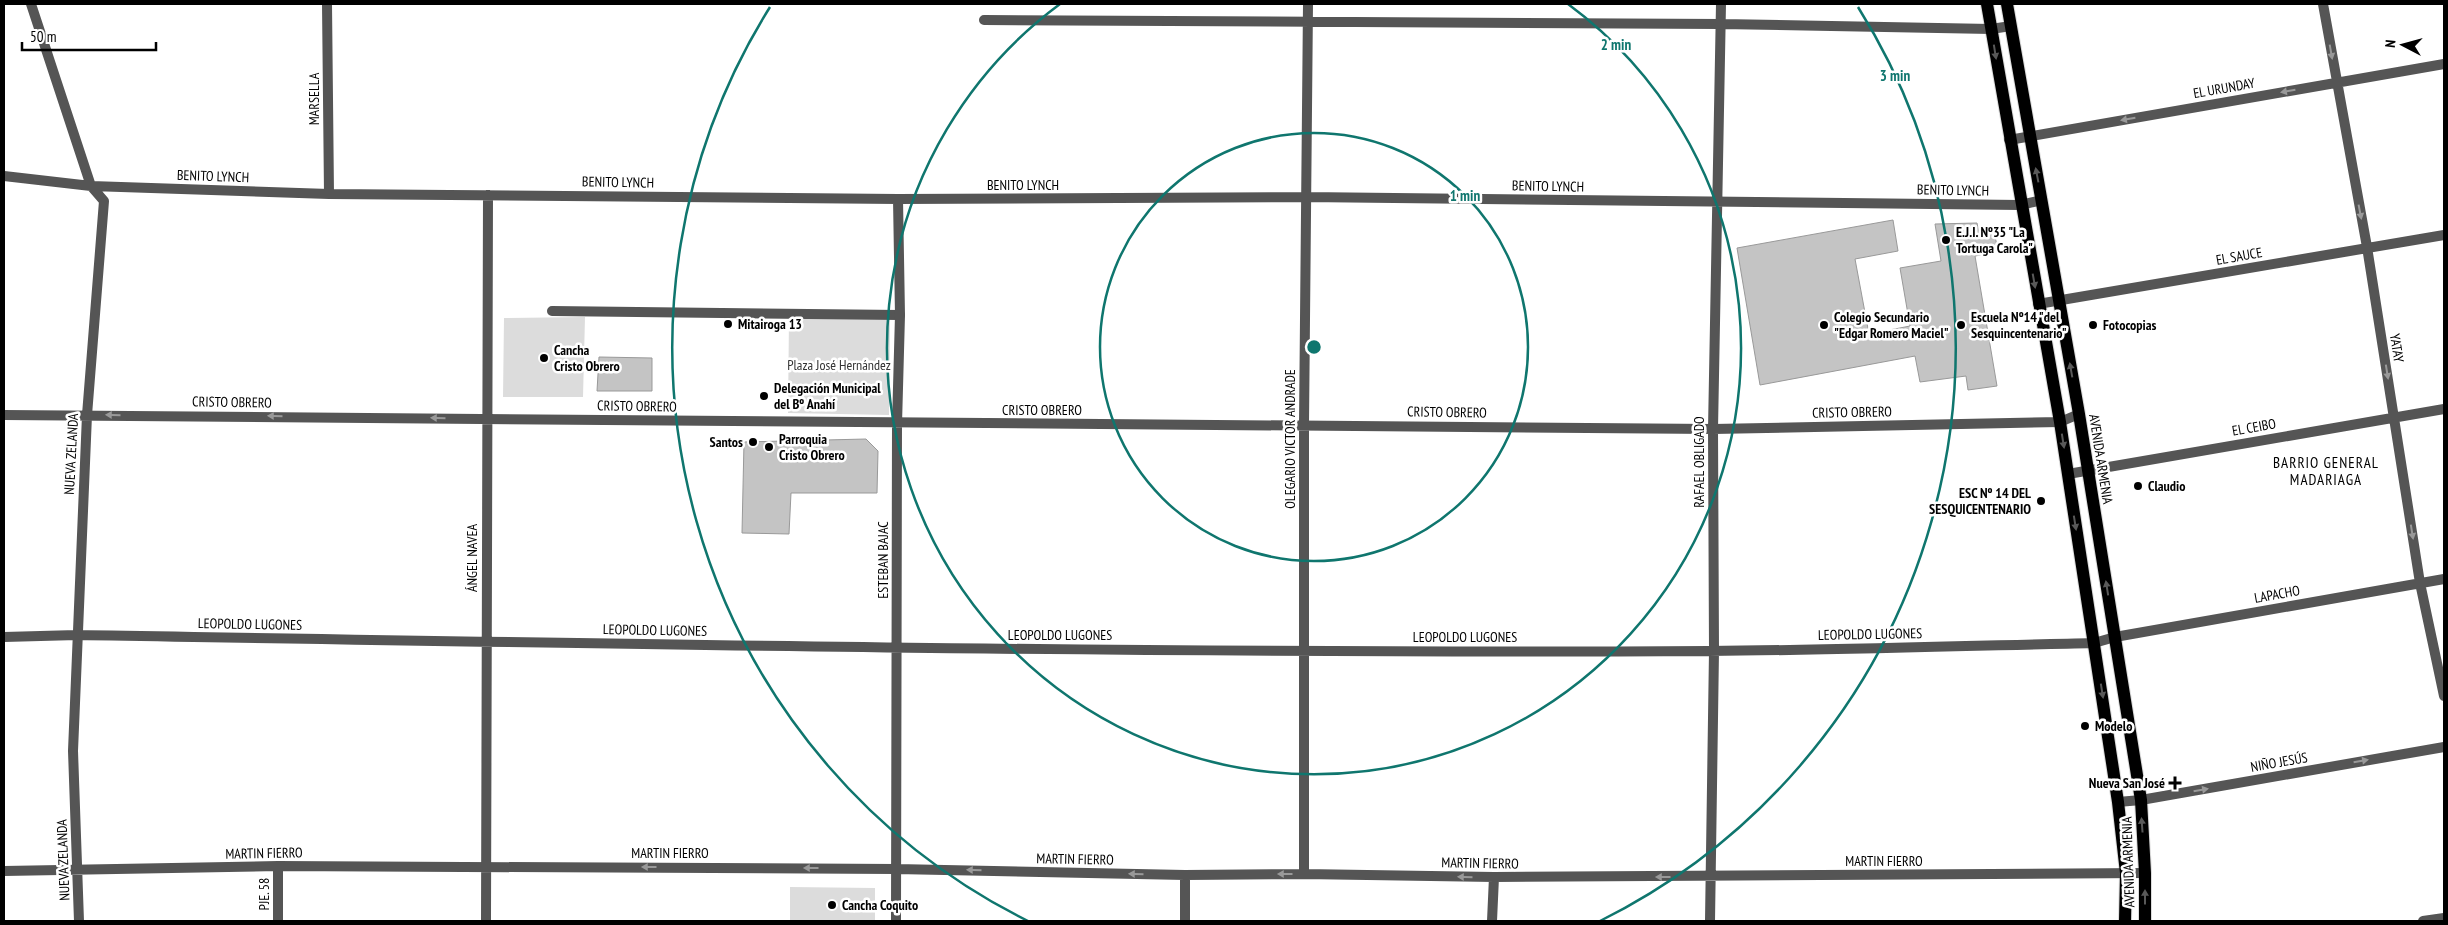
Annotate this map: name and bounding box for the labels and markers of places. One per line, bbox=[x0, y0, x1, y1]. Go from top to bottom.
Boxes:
place label: E.J.I. Nº35 "La Tortuga Carola" bbox=[1956, 223, 2033, 257]
marker: E.J.I. Nº35 "La Tortuga Carola" bbox=[1940, 234, 1952, 246]
place label: Colegio Secundario "Edgar Romero Maciel" bbox=[1834, 308, 1949, 342]
place label: Escuela Nº14 "del Sesquincentenario" bbox=[1971, 308, 2067, 342]
place label: Mitairoga 13 bbox=[738, 315, 802, 333]
place label: Fotocopias bbox=[2103, 316, 2157, 334]
marker: Mitairoga 13 bbox=[722, 318, 734, 330]
marker: Colegio Secundario "Edgar Romero Maciel" bbox=[1818, 319, 1830, 331]
marker: Escuela Nº14 "del Sesquincentenario" bbox=[1955, 319, 1967, 331]
marker: Fotocopias bbox=[2087, 319, 2099, 331]
centre of rings bbox=[1305, 338, 1323, 356]
place label: Cancha Cristo Obrero bbox=[554, 341, 620, 375]
marker: Cancha Cristo Obrero bbox=[538, 352, 550, 364]
place label: Delegación Municipal del Bº Anahí bbox=[774, 379, 881, 413]
marker: Delegación Municipal del Bº Anahí bbox=[758, 390, 770, 402]
place label: Parroquia Cristo Obrero bbox=[779, 430, 845, 464]
place label: Santos bbox=[710, 433, 743, 451]
marker: Santos bbox=[747, 436, 759, 448]
marker: Parroquia Cristo Obrero bbox=[763, 441, 775, 453]
place label: Claudio bbox=[2148, 477, 2185, 495]
marker: Claudio bbox=[2132, 480, 2144, 492]
place label: ESC Nº 14 DEL SESQUICENTENARIO bbox=[1929, 484, 2031, 518]
marker: ESC Nº 14 DEL SESQUICENTENARIO bbox=[2035, 495, 2047, 507]
place label: Modelo bbox=[2095, 717, 2132, 735]
marker: Modelo bbox=[2079, 720, 2091, 732]
place label: Nueva San José bbox=[2089, 774, 2165, 792]
marker: Nueva San José bbox=[2169, 777, 2181, 789]
place label: Cancha Coquito bbox=[842, 896, 918, 914]
marker: Cancha Coquito bbox=[826, 899, 838, 911]

